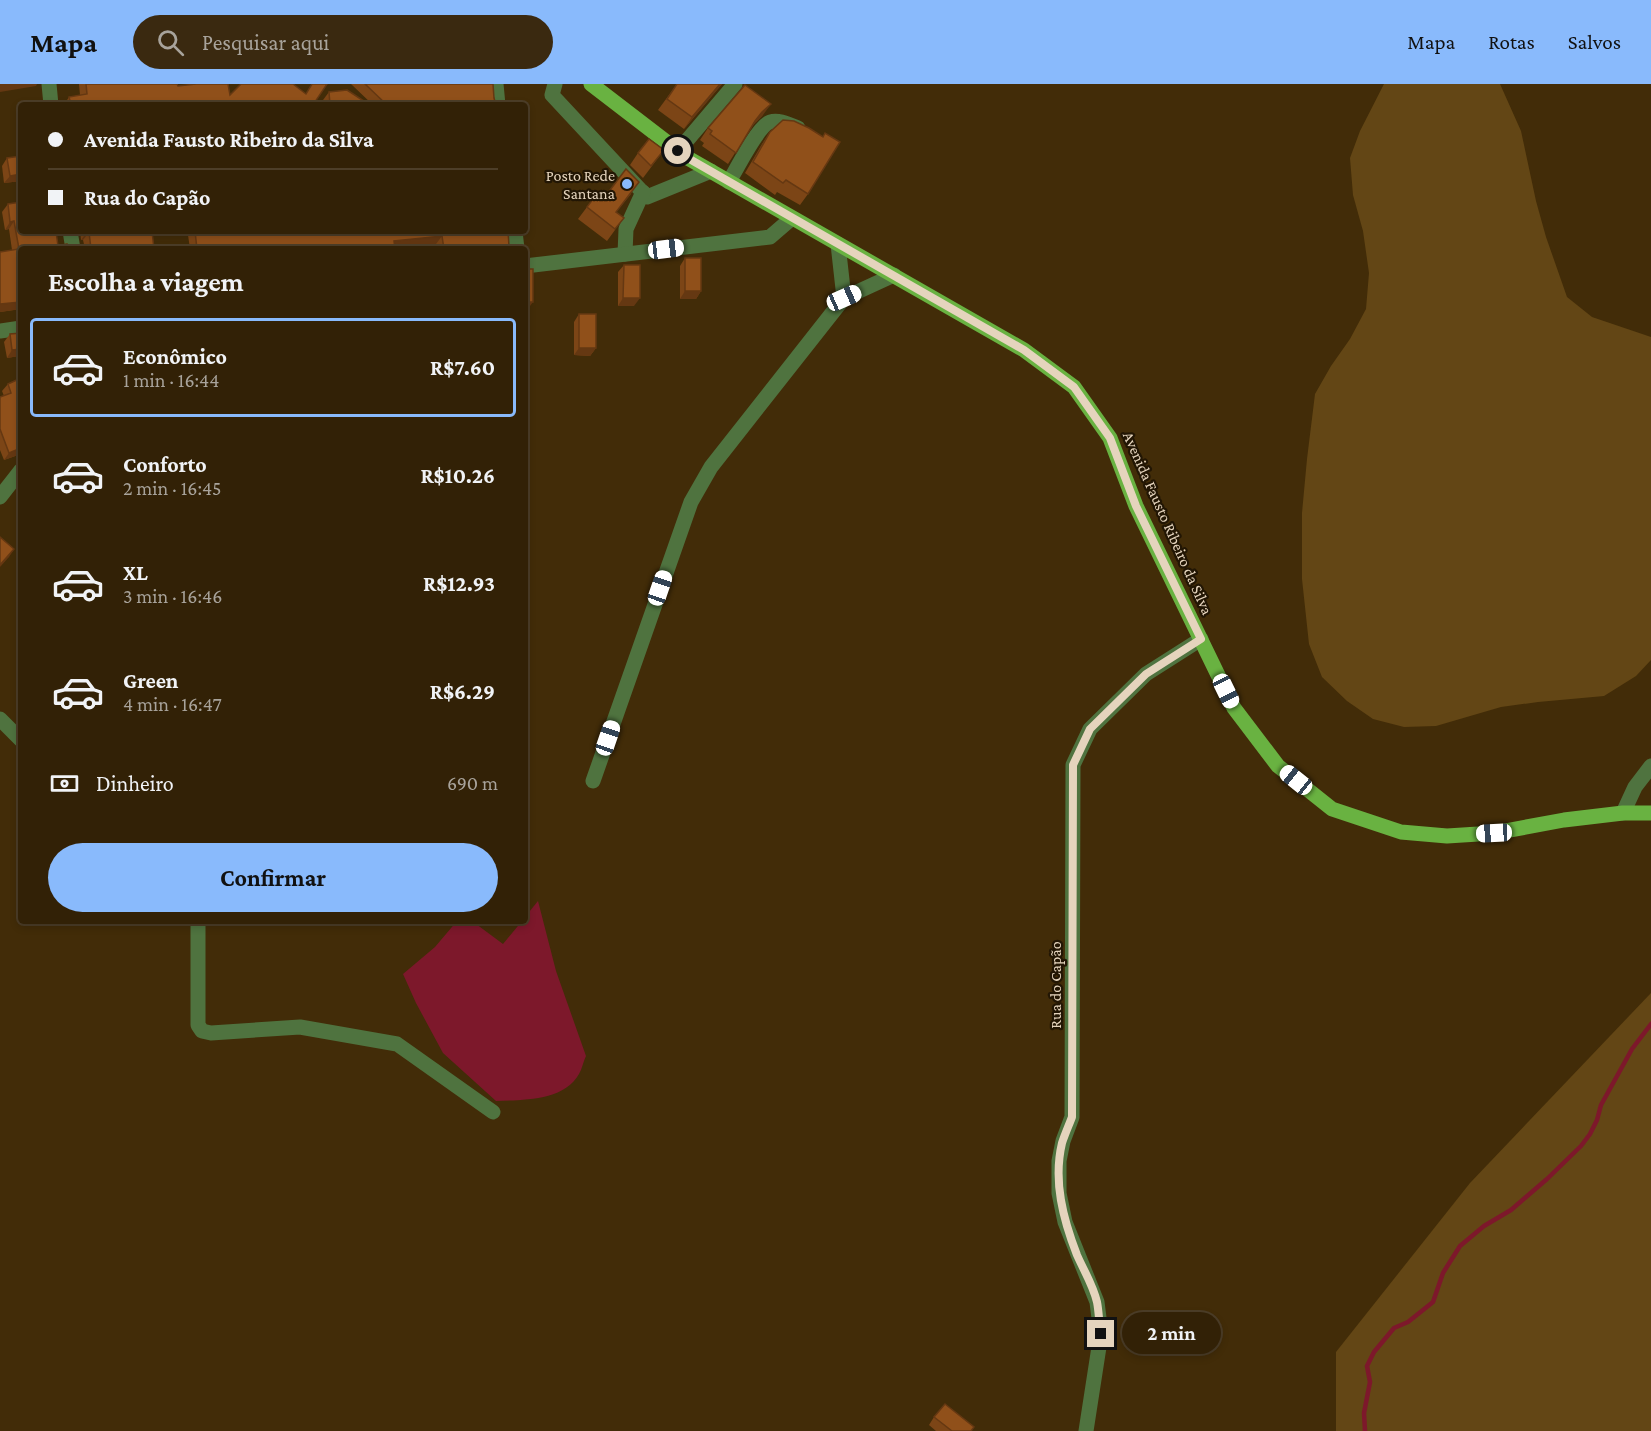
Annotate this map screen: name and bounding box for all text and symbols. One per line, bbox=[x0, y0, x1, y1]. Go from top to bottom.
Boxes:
search box bbox=[133, 15, 553, 69]
icon: search bbox=[154, 26, 187, 59]
text: Mapa bbox=[30, 27, 97, 58]
text: Pesquisar aqui bbox=[202, 30, 329, 55]
text: Mapa bbox=[1407, 30, 1455, 54]
text: Rotas bbox=[1488, 30, 1535, 54]
text: Salvos bbox=[1568, 30, 1621, 54]
text: Avenida Fausto Ribeiro da Silva bbox=[84, 127, 374, 152]
route start bbox=[664, 137, 691, 164]
place label: Posto Rede Santana bbox=[546, 167, 616, 202]
marker: Posto Rede Santana bbox=[620, 177, 634, 191]
text: Rua do Capão bbox=[84, 185, 210, 210]
car bbox=[647, 238, 685, 260]
text: Escolha a viagem bbox=[48, 267, 244, 297]
car bbox=[824, 282, 864, 314]
icon: car bbox=[51, 341, 105, 395]
text: Econômico bbox=[123, 344, 227, 369]
text: R$7.60 bbox=[430, 355, 495, 380]
text: 1 min · 16:44 bbox=[123, 369, 220, 391]
street label: Avenida Fausto Ribeiro da Silva bbox=[1120, 429, 1216, 618]
icon: car bbox=[51, 449, 105, 503]
text: Conforto bbox=[123, 452, 207, 477]
text: R$10.26 bbox=[420, 463, 495, 488]
text: 2 min · 16:45 bbox=[123, 477, 222, 499]
icon: car bbox=[51, 557, 105, 611]
text: XL bbox=[123, 560, 148, 585]
car bbox=[646, 568, 674, 608]
text: R$12.93 bbox=[423, 571, 495, 596]
text: 3 min · 16:46 bbox=[123, 585, 222, 607]
icon: car bbox=[51, 665, 105, 719]
text: Green bbox=[123, 668, 179, 693]
car bbox=[1210, 671, 1242, 711]
text: R$6.29 bbox=[430, 679, 495, 704]
text: 4 min · 16:47 bbox=[123, 693, 222, 715]
car bbox=[594, 718, 622, 758]
car bbox=[1276, 762, 1316, 798]
icon: cash bbox=[48, 767, 81, 800]
text: Dinheiro bbox=[96, 771, 174, 796]
text: 690 m bbox=[447, 772, 498, 794]
car bbox=[1476, 823, 1512, 843]
button: Confirmar bbox=[48, 843, 498, 912]
street label: Rua do Capão bbox=[1047, 941, 1065, 1029]
callout: 2 min bbox=[1122, 1313, 1221, 1355]
route end bbox=[1087, 1320, 1114, 1347]
text: 2 min bbox=[1147, 1322, 1196, 1344]

